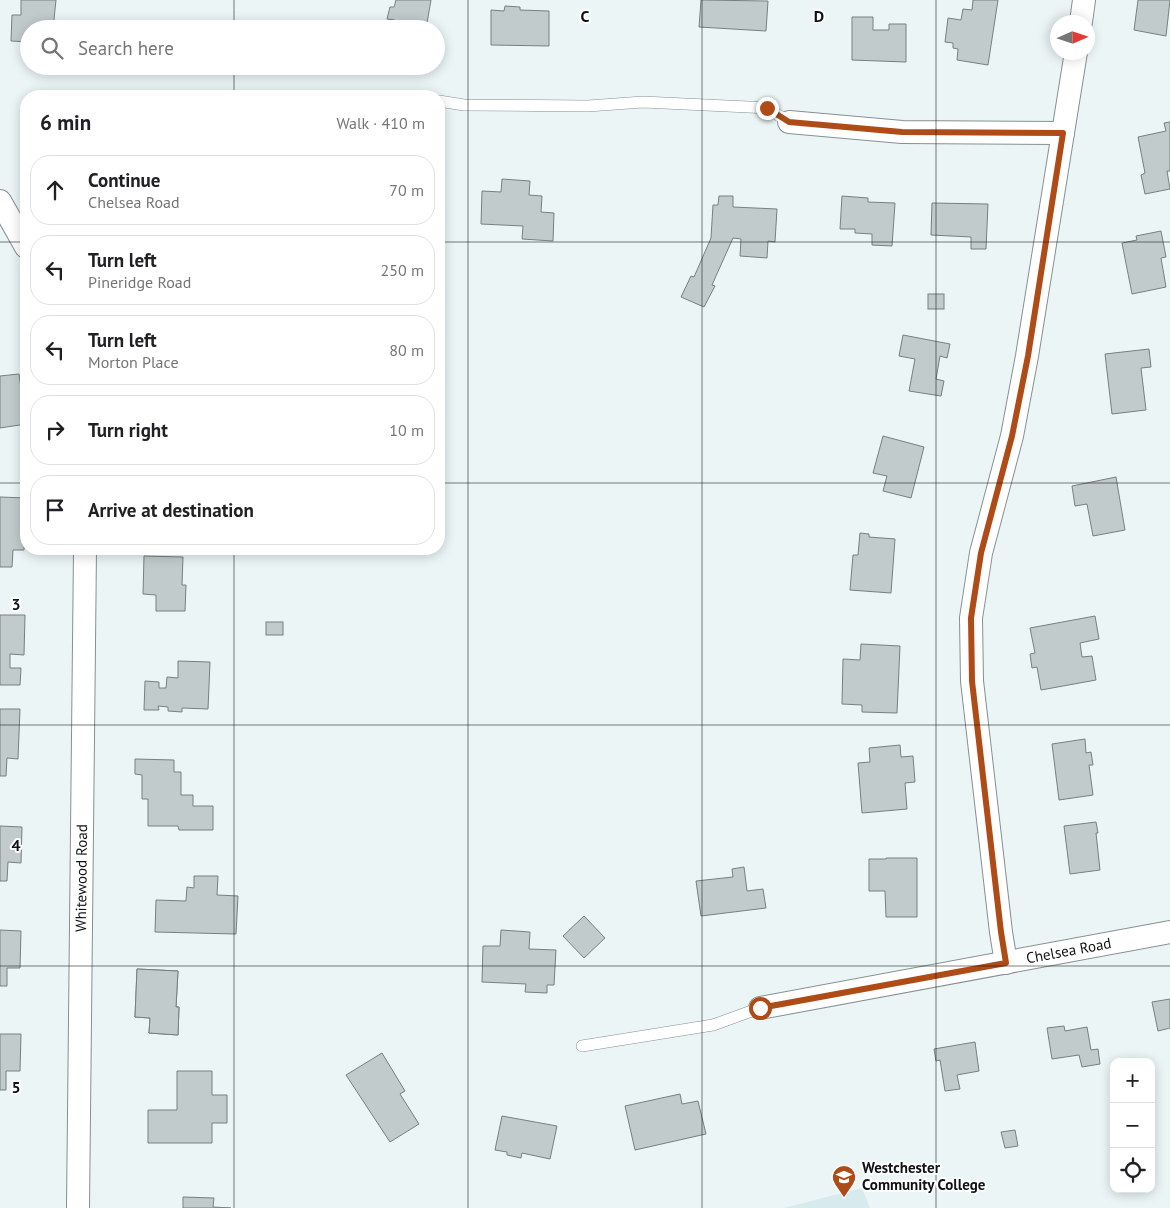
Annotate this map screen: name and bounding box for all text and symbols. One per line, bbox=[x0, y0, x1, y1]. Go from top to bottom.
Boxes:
text: C bbox=[581, 6, 590, 26]
text: D bbox=[814, 6, 824, 26]
north arrow bbox=[1050, 15, 1095, 60]
search box bbox=[20, 20, 445, 75]
icon: search bbox=[38, 34, 66, 62]
text: Search here bbox=[78, 36, 174, 60]
route end bbox=[756, 97, 779, 120]
text: 6 min bbox=[40, 109, 91, 136]
text: Walk · 410 m bbox=[336, 113, 425, 133]
text: Continue bbox=[88, 168, 160, 192]
icon: ahead bbox=[41, 176, 69, 204]
text: 70 m bbox=[389, 180, 424, 200]
text: Chelsea Road bbox=[88, 192, 180, 212]
text: Turn left bbox=[88, 248, 157, 272]
icon: left bbox=[41, 256, 69, 284]
text: 250 m bbox=[381, 260, 424, 280]
text: Pineridge Road bbox=[88, 272, 191, 292]
text: Turn left bbox=[88, 328, 157, 352]
icon: left bbox=[41, 336, 69, 364]
text: 80 m bbox=[389, 340, 424, 360]
text: Morton Place bbox=[88, 352, 179, 372]
icon: right bbox=[41, 416, 69, 444]
text: Turn right bbox=[88, 418, 168, 442]
text: 10 m bbox=[389, 420, 424, 440]
icon: arrive bbox=[41, 496, 69, 524]
text: Arrive at destination bbox=[88, 498, 254, 522]
text: 3 bbox=[11, 594, 21, 614]
street label: Whitewood Road bbox=[71, 824, 91, 932]
text: 4 bbox=[11, 835, 21, 855]
street label: Chelsea Road bbox=[1025, 933, 1113, 967]
route start bbox=[749, 997, 772, 1020]
map controls bbox=[1110, 1058, 1155, 1193]
button: + bbox=[1110, 1058, 1155, 1103]
text: 5 bbox=[11, 1077, 21, 1097]
button: − bbox=[1110, 1103, 1155, 1148]
button: locate bbox=[1110, 1148, 1155, 1193]
place label: Westchester Community College bbox=[862, 1158, 986, 1194]
school or university icon: Westchester Community College bbox=[831, 1164, 857, 1198]

